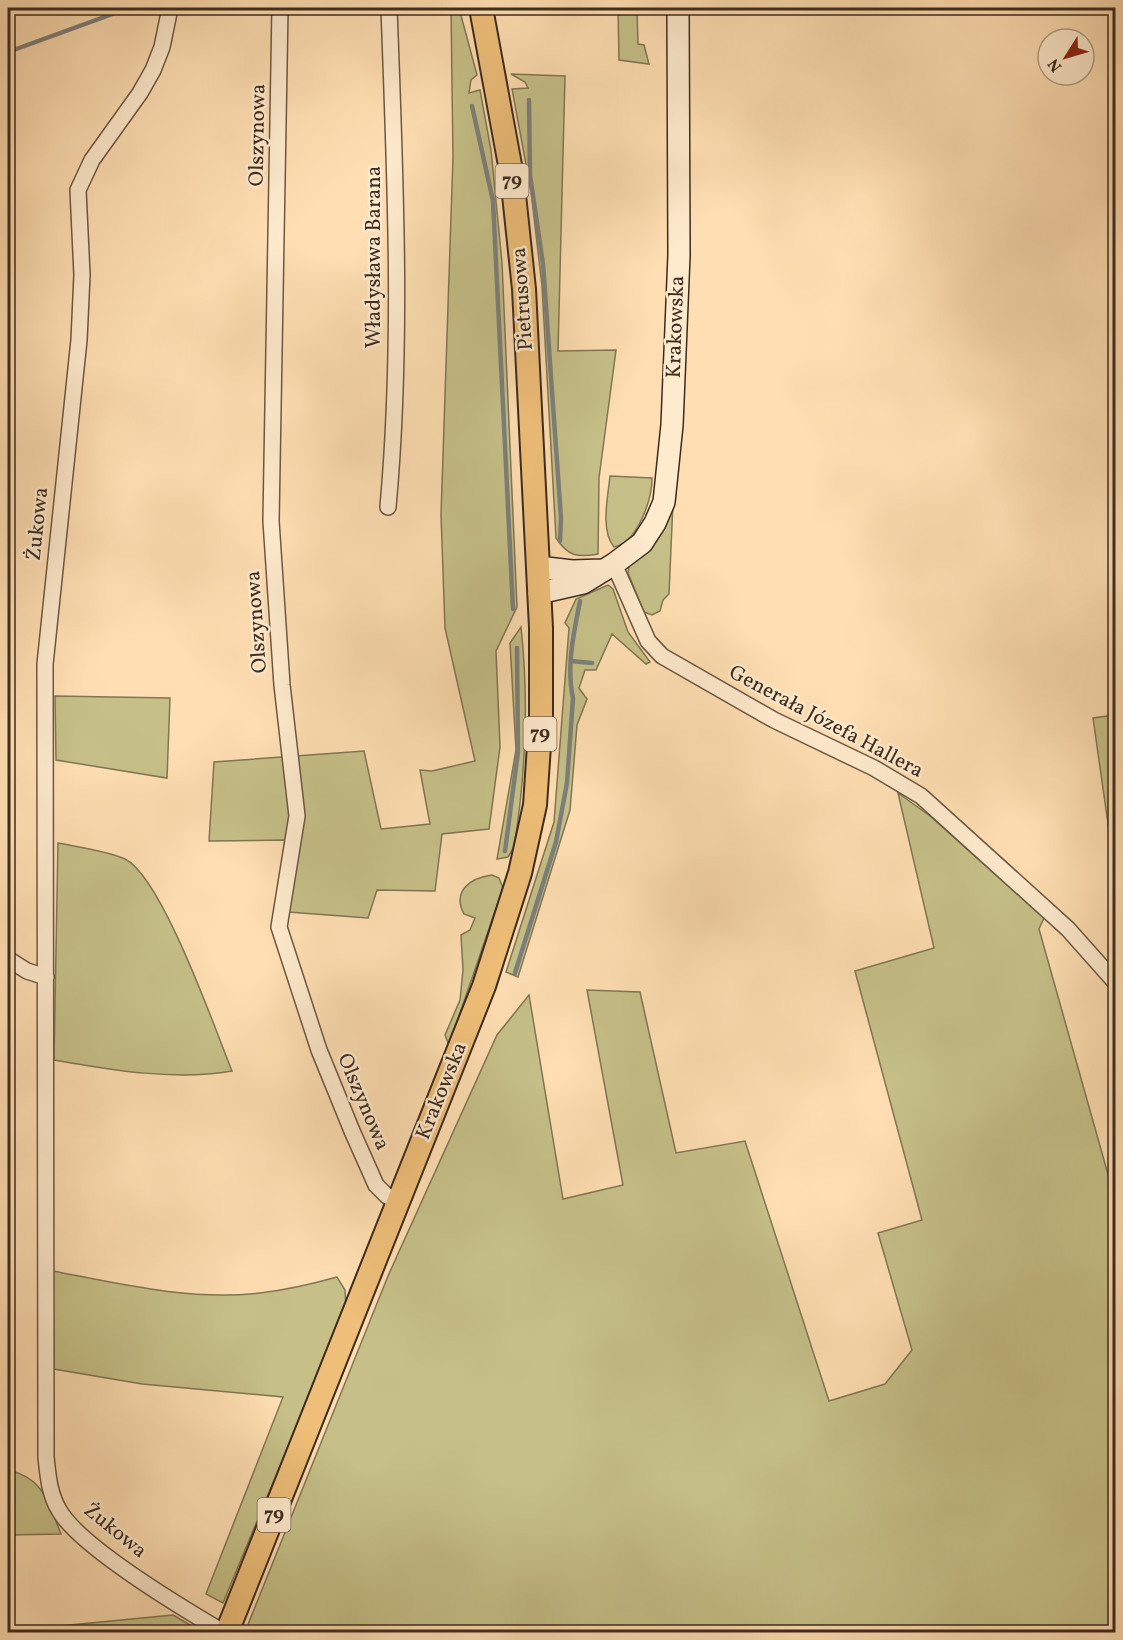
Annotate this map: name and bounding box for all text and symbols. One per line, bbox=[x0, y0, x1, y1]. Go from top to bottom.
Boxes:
north arrow bbox=[1036, 27, 1096, 87]
text: N bbox=[1043, 53, 1068, 76]
street label: Olszynowa bbox=[243, 83, 273, 187]
road number: 79 bbox=[496, 164, 528, 198]
street label: Władysława Barana bbox=[360, 166, 389, 348]
street label: Pietrusowa bbox=[505, 247, 541, 351]
street label: Krakowska bbox=[660, 275, 692, 379]
street label: Żukowa bbox=[20, 486, 56, 562]
street label: Olszynowa bbox=[239, 570, 275, 674]
street label: Generała Józefa Hallera bbox=[724, 658, 928, 786]
road number: 79 bbox=[524, 717, 556, 751]
street label: Krakowska bbox=[409, 1038, 475, 1144]
street label: Olszynowa bbox=[330, 1049, 396, 1155]
street label: Żukowa bbox=[77, 1496, 153, 1566]
road number: 79 bbox=[258, 1498, 290, 1532]

